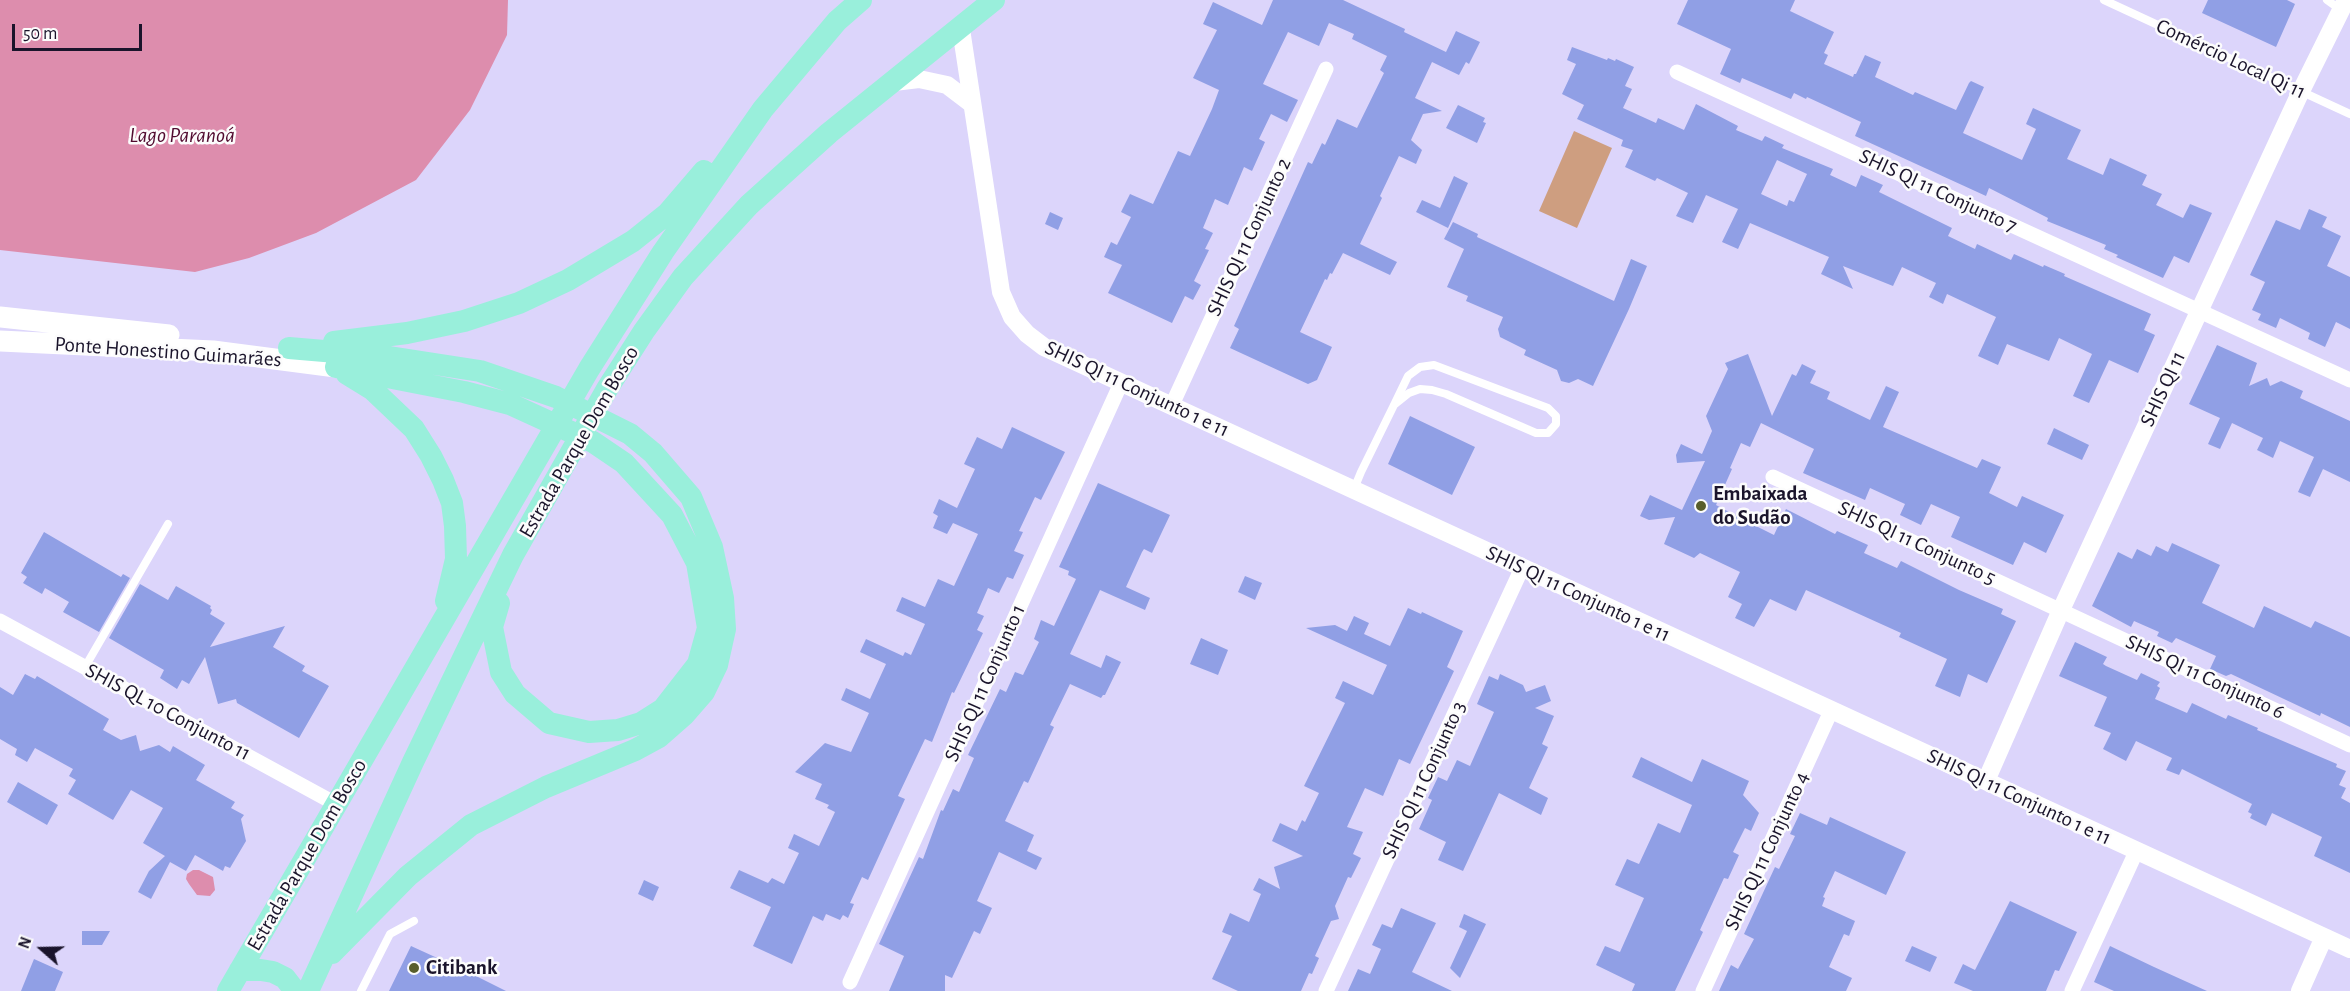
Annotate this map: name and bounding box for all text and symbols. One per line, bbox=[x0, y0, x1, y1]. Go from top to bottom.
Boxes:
scale bar bbox=[15, 12, 146, 50]
street label: Comércio Local Qi 11 bbox=[2152, 13, 2310, 105]
text: 50 m bbox=[23, 25, 57, 43]
water label: Lago Paranoá bbox=[129, 122, 235, 148]
street label: SHIS QI 11 Conjunto 7 bbox=[1855, 143, 2021, 239]
street label: SHIS QI 11 Conjunto 2 bbox=[1201, 154, 1297, 320]
street label: Ponte Honestino Guimarães bbox=[54, 332, 282, 372]
street label: SHIS QI 11 Conjunto 1 e 11 bbox=[1041, 335, 1233, 443]
street label: Estrada Parque Dom Bosco bbox=[514, 342, 644, 542]
street label: SHIS QI 11 bbox=[2135, 347, 2191, 431]
place label: Embaixada do Sudão bbox=[1713, 481, 1808, 531]
street label: SHIS QI 11 Conjunto 5 bbox=[1834, 495, 2000, 591]
marker: Embaixada do Sudão bbox=[1694, 499, 1708, 513]
street label: SHIS QI 11 Conjunto 1 e 11 bbox=[1482, 540, 1674, 648]
street label: SHIS QI 11 Conjunto 1 bbox=[939, 600, 1031, 766]
street label: SHIS QI 11 Conjunto 6 bbox=[2122, 629, 2288, 725]
street label: SHIS QL 10 Conjunto 11 bbox=[81, 658, 255, 766]
street label: SHIS QI 11 Conjunto 3 bbox=[1376, 697, 1472, 863]
street label: SHIS QI 11 Conjunto 1 e 11 bbox=[1923, 743, 2115, 851]
street label: Estrada Parque Dom Bosco bbox=[242, 755, 372, 955]
street label: SHIS QI 11 Conjunto 4 bbox=[1719, 768, 1815, 934]
north arrow bbox=[12, 919, 72, 979]
text: N bbox=[16, 935, 35, 951]
place label: Citibank bbox=[426, 955, 497, 981]
marker: Citibank bbox=[407, 961, 421, 975]

